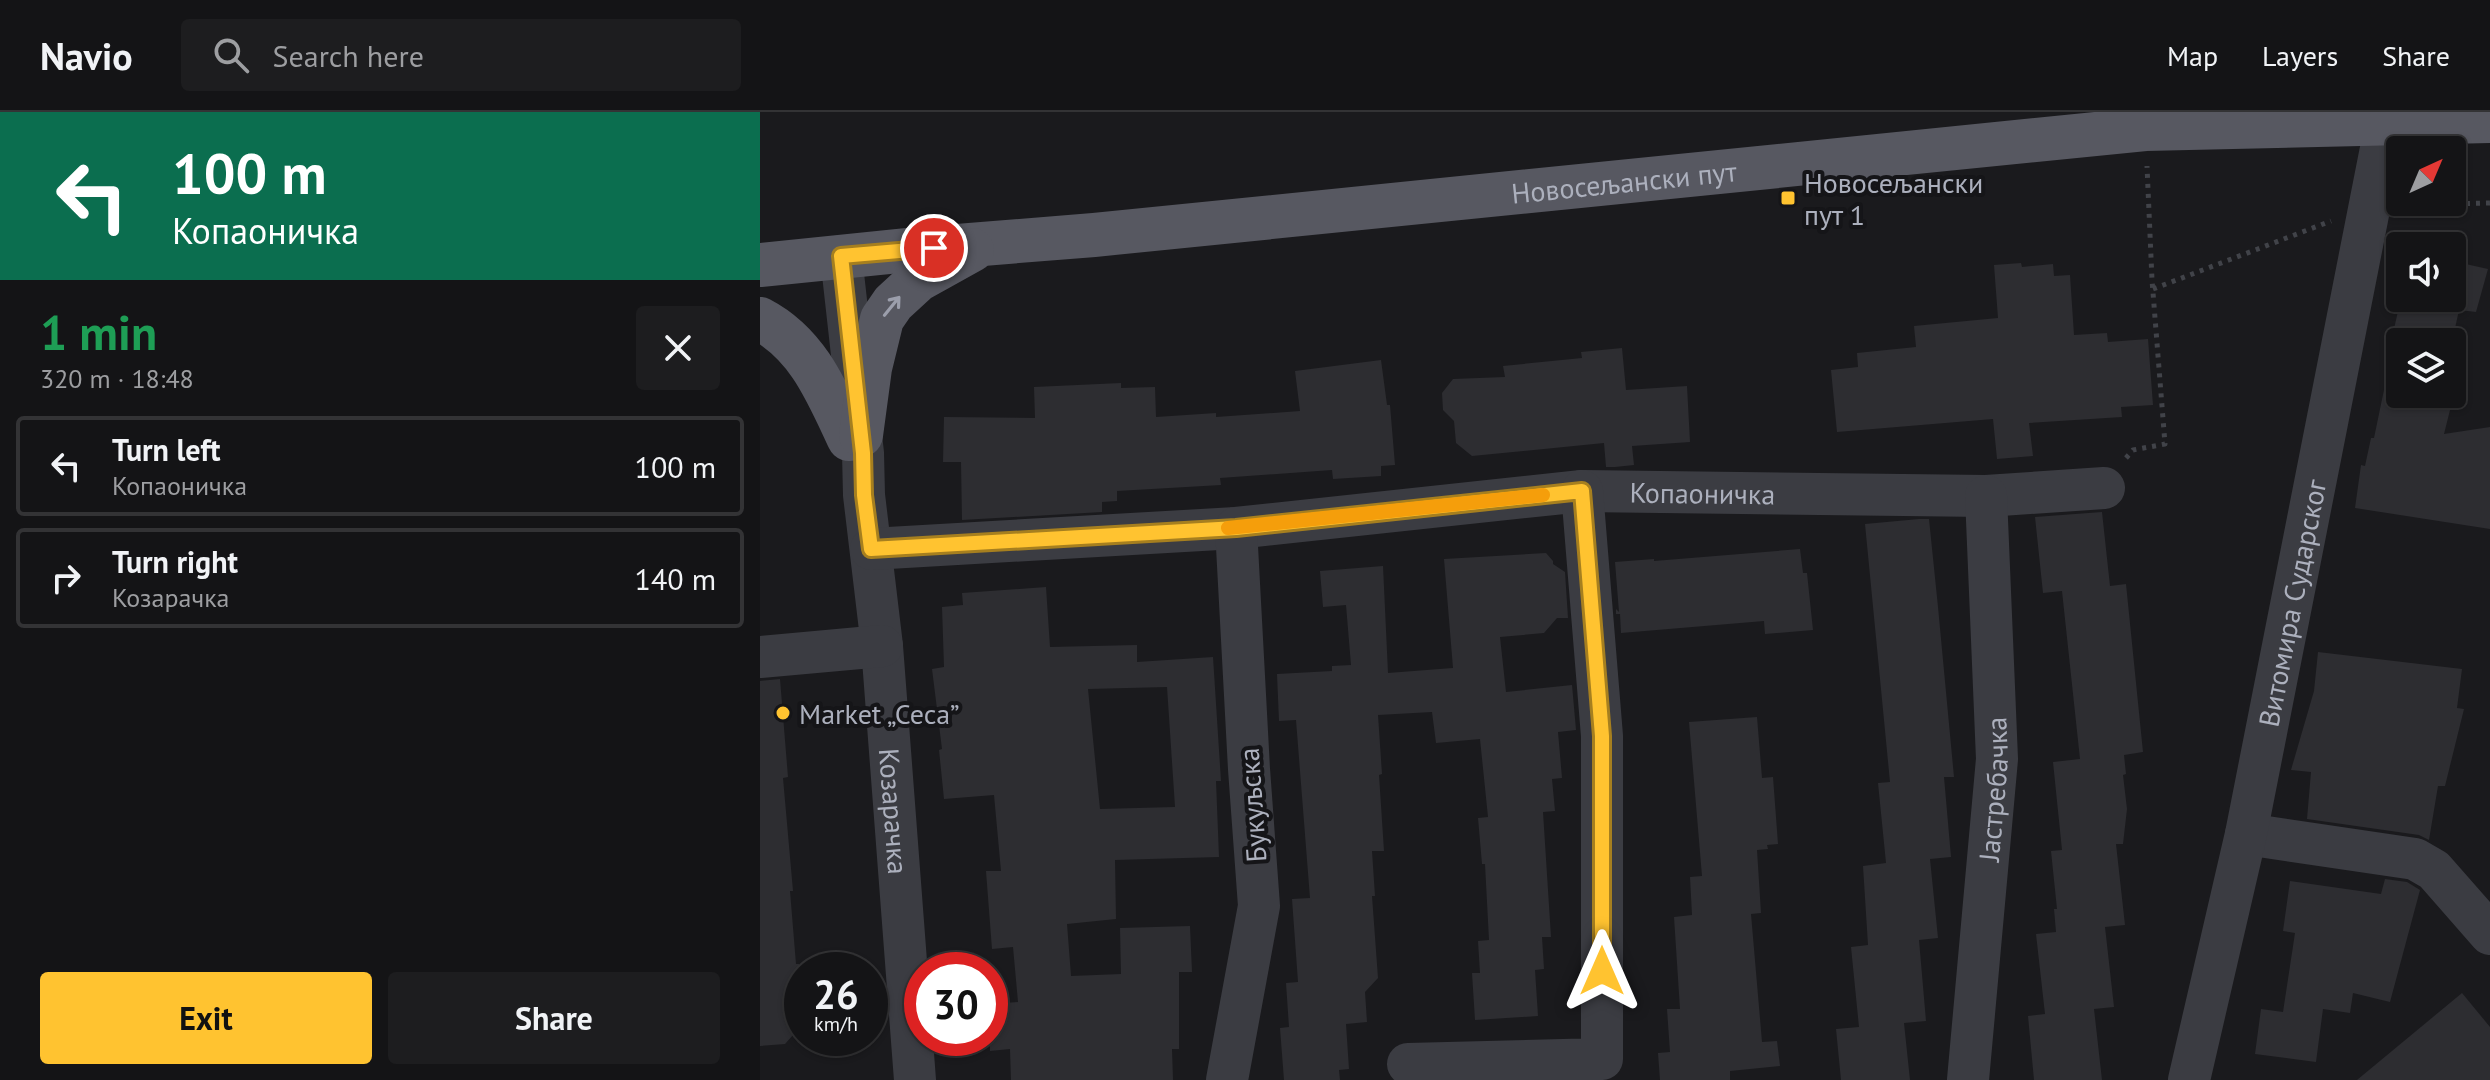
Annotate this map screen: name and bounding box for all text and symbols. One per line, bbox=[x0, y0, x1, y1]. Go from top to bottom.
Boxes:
search box bbox=[181, 19, 741, 91]
text: Navio bbox=[40, 31, 133, 80]
icon: search bbox=[209, 33, 253, 77]
text: Search here bbox=[273, 36, 424, 75]
text: Map bbox=[2167, 37, 2218, 74]
text: Layers bbox=[2262, 37, 2338, 74]
text: Share bbox=[2382, 37, 2450, 74]
north arrow bbox=[2386, 136, 2466, 216]
map controls bbox=[2386, 136, 2466, 408]
text: 100 m bbox=[172, 137, 327, 209]
icon: left bbox=[40, 144, 144, 248]
street label: Новосељански пут bbox=[1510, 152, 1739, 211]
place label: Новосељански пут 1 bbox=[1804, 164, 1983, 233]
marker: Новосељански пут 1 bbox=[1779, 189, 1797, 207]
text: Копаоничка bbox=[172, 207, 359, 254]
pin bbox=[900, 214, 968, 282]
icon: arrive bbox=[912, 226, 956, 270]
button: sound bbox=[2386, 232, 2466, 312]
one-way arrow bbox=[883, 296, 901, 317]
text: 1 min bbox=[40, 301, 157, 363]
button: close bbox=[636, 306, 720, 390]
button: layers bbox=[2386, 328, 2466, 408]
text: 320 m · 18:48 bbox=[40, 362, 194, 395]
text: Turn left bbox=[112, 430, 220, 469]
icon: left bbox=[44, 444, 88, 488]
text: 100 m bbox=[635, 447, 716, 486]
text: Копаоничка bbox=[112, 469, 247, 502]
street label: Копаоничка bbox=[1629, 473, 1775, 512]
street label: Витомира Сударског bbox=[2249, 476, 2334, 730]
text: Turn right bbox=[112, 542, 238, 581]
icon: right bbox=[44, 556, 88, 600]
text: 140 m bbox=[635, 559, 716, 598]
text: Козарачка bbox=[112, 581, 230, 614]
place label: Market „Ceca” bbox=[799, 695, 960, 732]
marker: Market „Ceca” bbox=[774, 704, 792, 722]
street label: Јастребачка bbox=[1969, 716, 2016, 864]
street label: Козарачка bbox=[871, 747, 918, 876]
street label: Букуљска bbox=[1230, 747, 1274, 863]
position arrow bbox=[1560, 929, 1644, 1013]
speed limit sign: 30 bbox=[904, 952, 1008, 1056]
text: 26 bbox=[813, 968, 859, 1020]
button: Exit bbox=[40, 972, 372, 1064]
button: Share bbox=[388, 972, 720, 1064]
text: km/h bbox=[814, 1011, 858, 1037]

